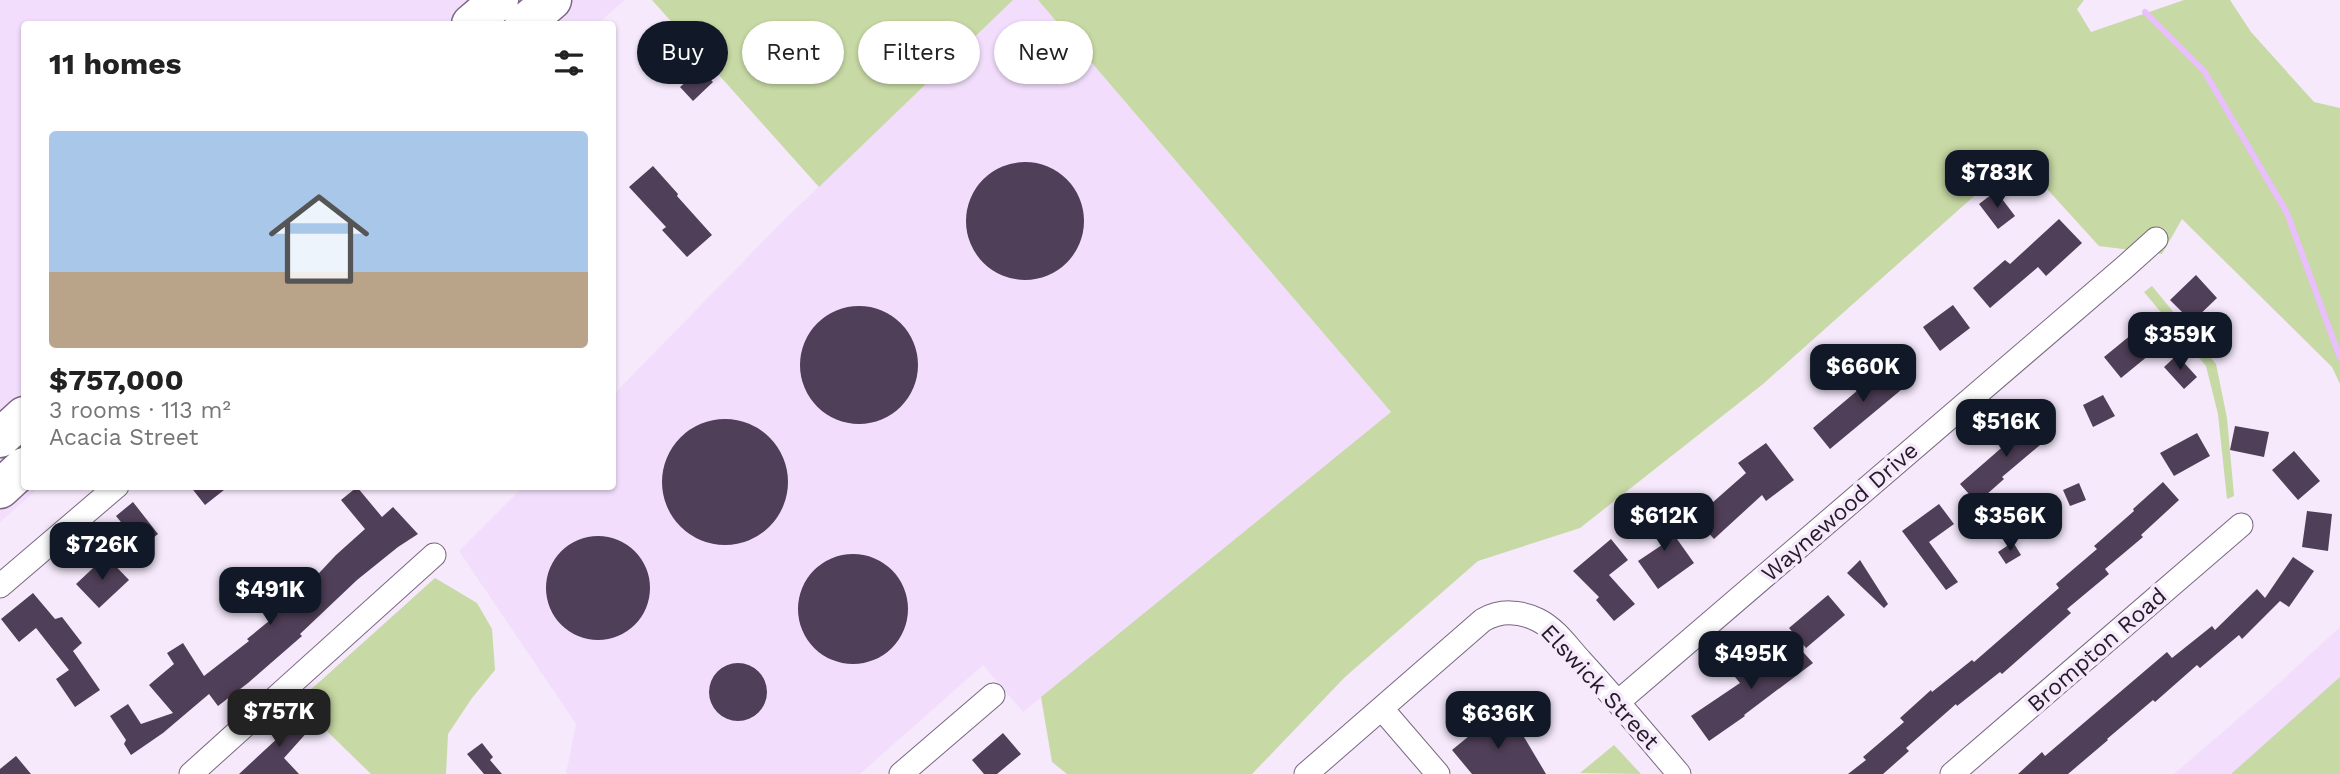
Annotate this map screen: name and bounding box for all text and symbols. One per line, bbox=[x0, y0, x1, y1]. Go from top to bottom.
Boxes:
chip: Buy bbox=[637, 21, 728, 84]
chip: Rent bbox=[742, 21, 844, 84]
chip: Filters bbox=[858, 21, 980, 84]
chip: New bbox=[994, 21, 1093, 84]
icon: filters bbox=[550, 44, 588, 82]
text: 11 homes bbox=[49, 46, 182, 81]
pin: $783K bbox=[1948, 150, 2046, 210]
text: $783K bbox=[1961, 159, 2033, 186]
icon: home bbox=[256, 176, 382, 302]
pin: $359K bbox=[2131, 312, 2229, 372]
text: $359K bbox=[2144, 321, 2216, 348]
pin: $660K bbox=[1814, 344, 1912, 404]
text: $660K bbox=[1826, 353, 1900, 380]
text: $757,000 bbox=[49, 362, 184, 397]
text: 3 rooms · 113 m² bbox=[49, 397, 231, 424]
pin: $516K bbox=[1957, 400, 2055, 459]
text: $516K bbox=[1972, 408, 2040, 435]
text: Acacia Street bbox=[49, 424, 198, 451]
street label: Waynewood Drive bbox=[1756, 437, 1924, 587]
pin: $612K bbox=[1615, 494, 1713, 553]
pin: $356K bbox=[1961, 494, 2059, 553]
text: $612K bbox=[1630, 502, 1698, 529]
text: $356K bbox=[1974, 502, 2046, 529]
pin: $726K bbox=[53, 522, 151, 582]
text: $726K bbox=[66, 531, 138, 558]
pin: $491K bbox=[221, 568, 319, 627]
text: $491K bbox=[235, 576, 305, 603]
street label: Brompton Road bbox=[2022, 582, 2172, 718]
street label: Elswick Street bbox=[1535, 619, 1665, 755]
pin: $495K bbox=[1702, 632, 1800, 691]
text: $495K bbox=[1715, 640, 1787, 667]
pin: $757K bbox=[230, 690, 328, 749]
pin: $636K bbox=[1449, 692, 1547, 751]
text: $757K bbox=[243, 698, 315, 725]
text: $636K bbox=[1462, 700, 1534, 727]

